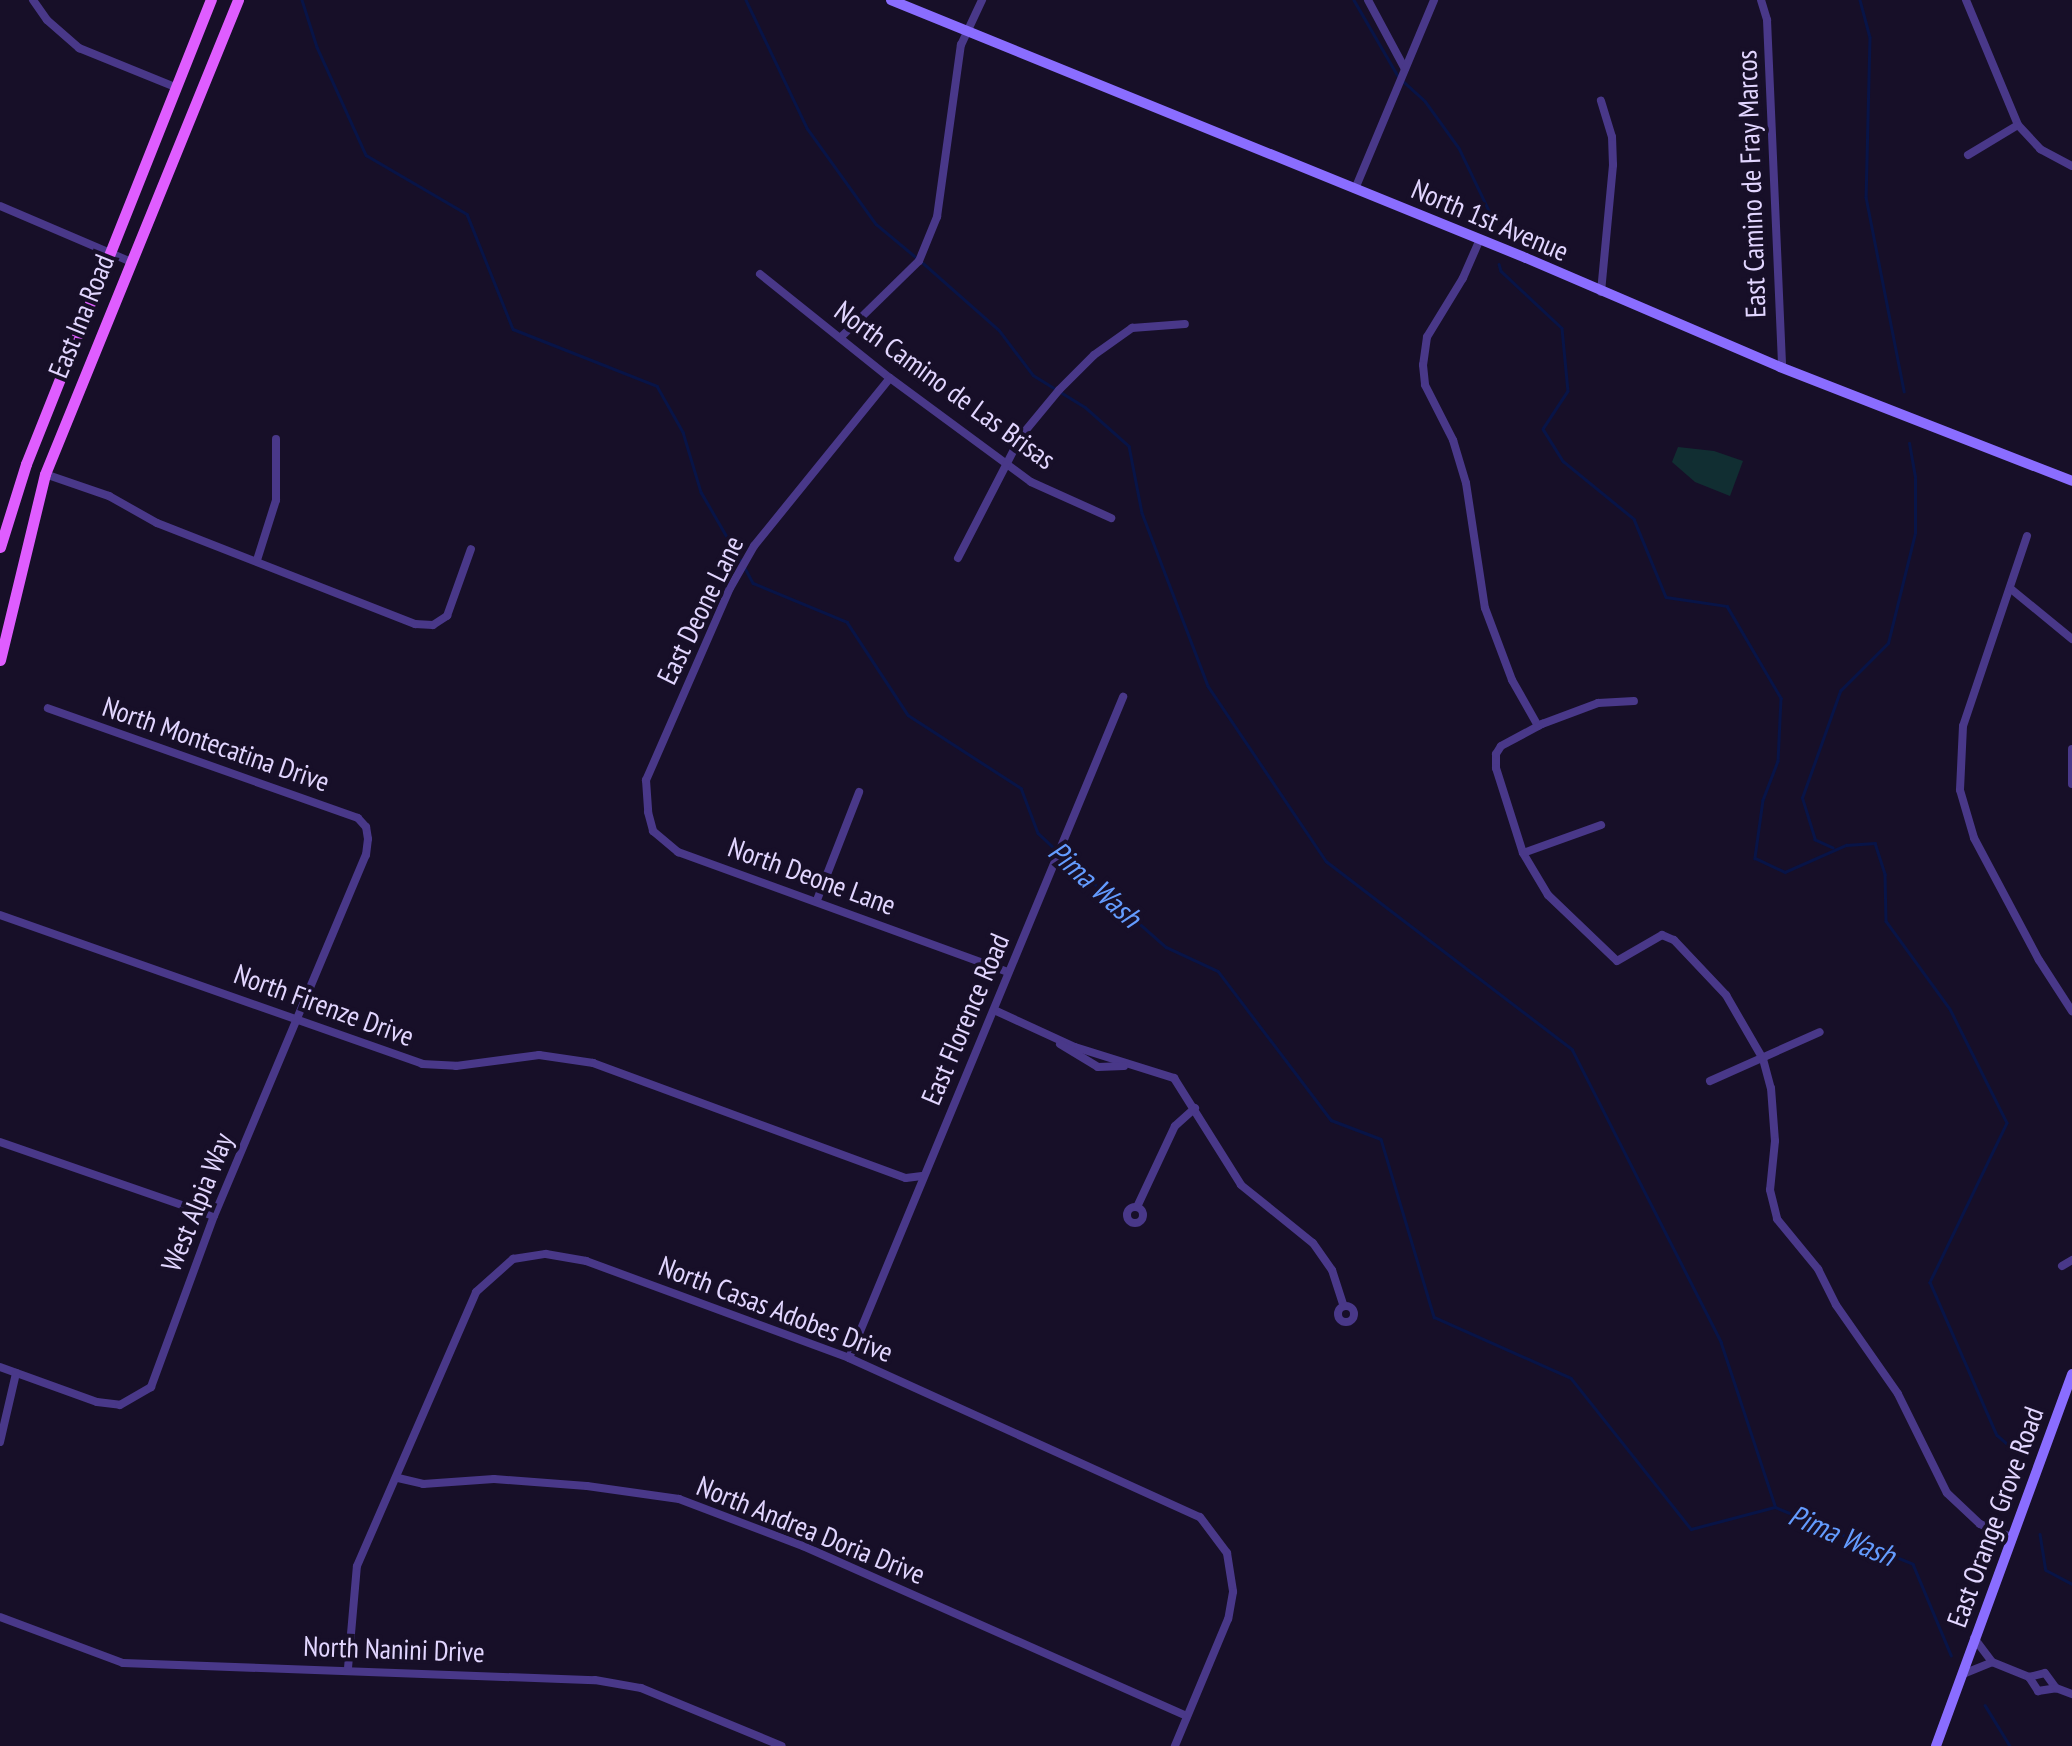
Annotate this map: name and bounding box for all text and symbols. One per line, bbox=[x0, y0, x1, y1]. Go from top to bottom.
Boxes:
street label: East Camino de Fray Marcos bbox=[1730, 49, 1772, 319]
street label: North 1st Avenue bbox=[1406, 172, 1574, 268]
street label: East Ina Road bbox=[41, 249, 121, 383]
street label: North Camino de Las Brisas bbox=[828, 294, 1062, 476]
street label: East Deone Lane bbox=[650, 530, 750, 690]
street label: North Montecatina Drive bbox=[98, 689, 334, 799]
street label: North Deone Lane bbox=[724, 830, 900, 922]
water label: Pima Wash bbox=[1041, 833, 1149, 935]
street label: East Florence Road bbox=[914, 928, 1016, 1110]
street label: North Firenze Drive bbox=[230, 957, 418, 1053]
street label: West Alpia Way bbox=[154, 1127, 240, 1277]
street label: North Casas Adobes Drive bbox=[654, 1249, 898, 1369]
street label: East Orange Grove Road bbox=[1940, 1402, 2050, 1632]
street label: North Andrea Doria Drive bbox=[692, 1469, 930, 1591]
water label: Pima Wash bbox=[1783, 1496, 1901, 1574]
street label: North Nanini Drive bbox=[303, 1629, 485, 1669]

